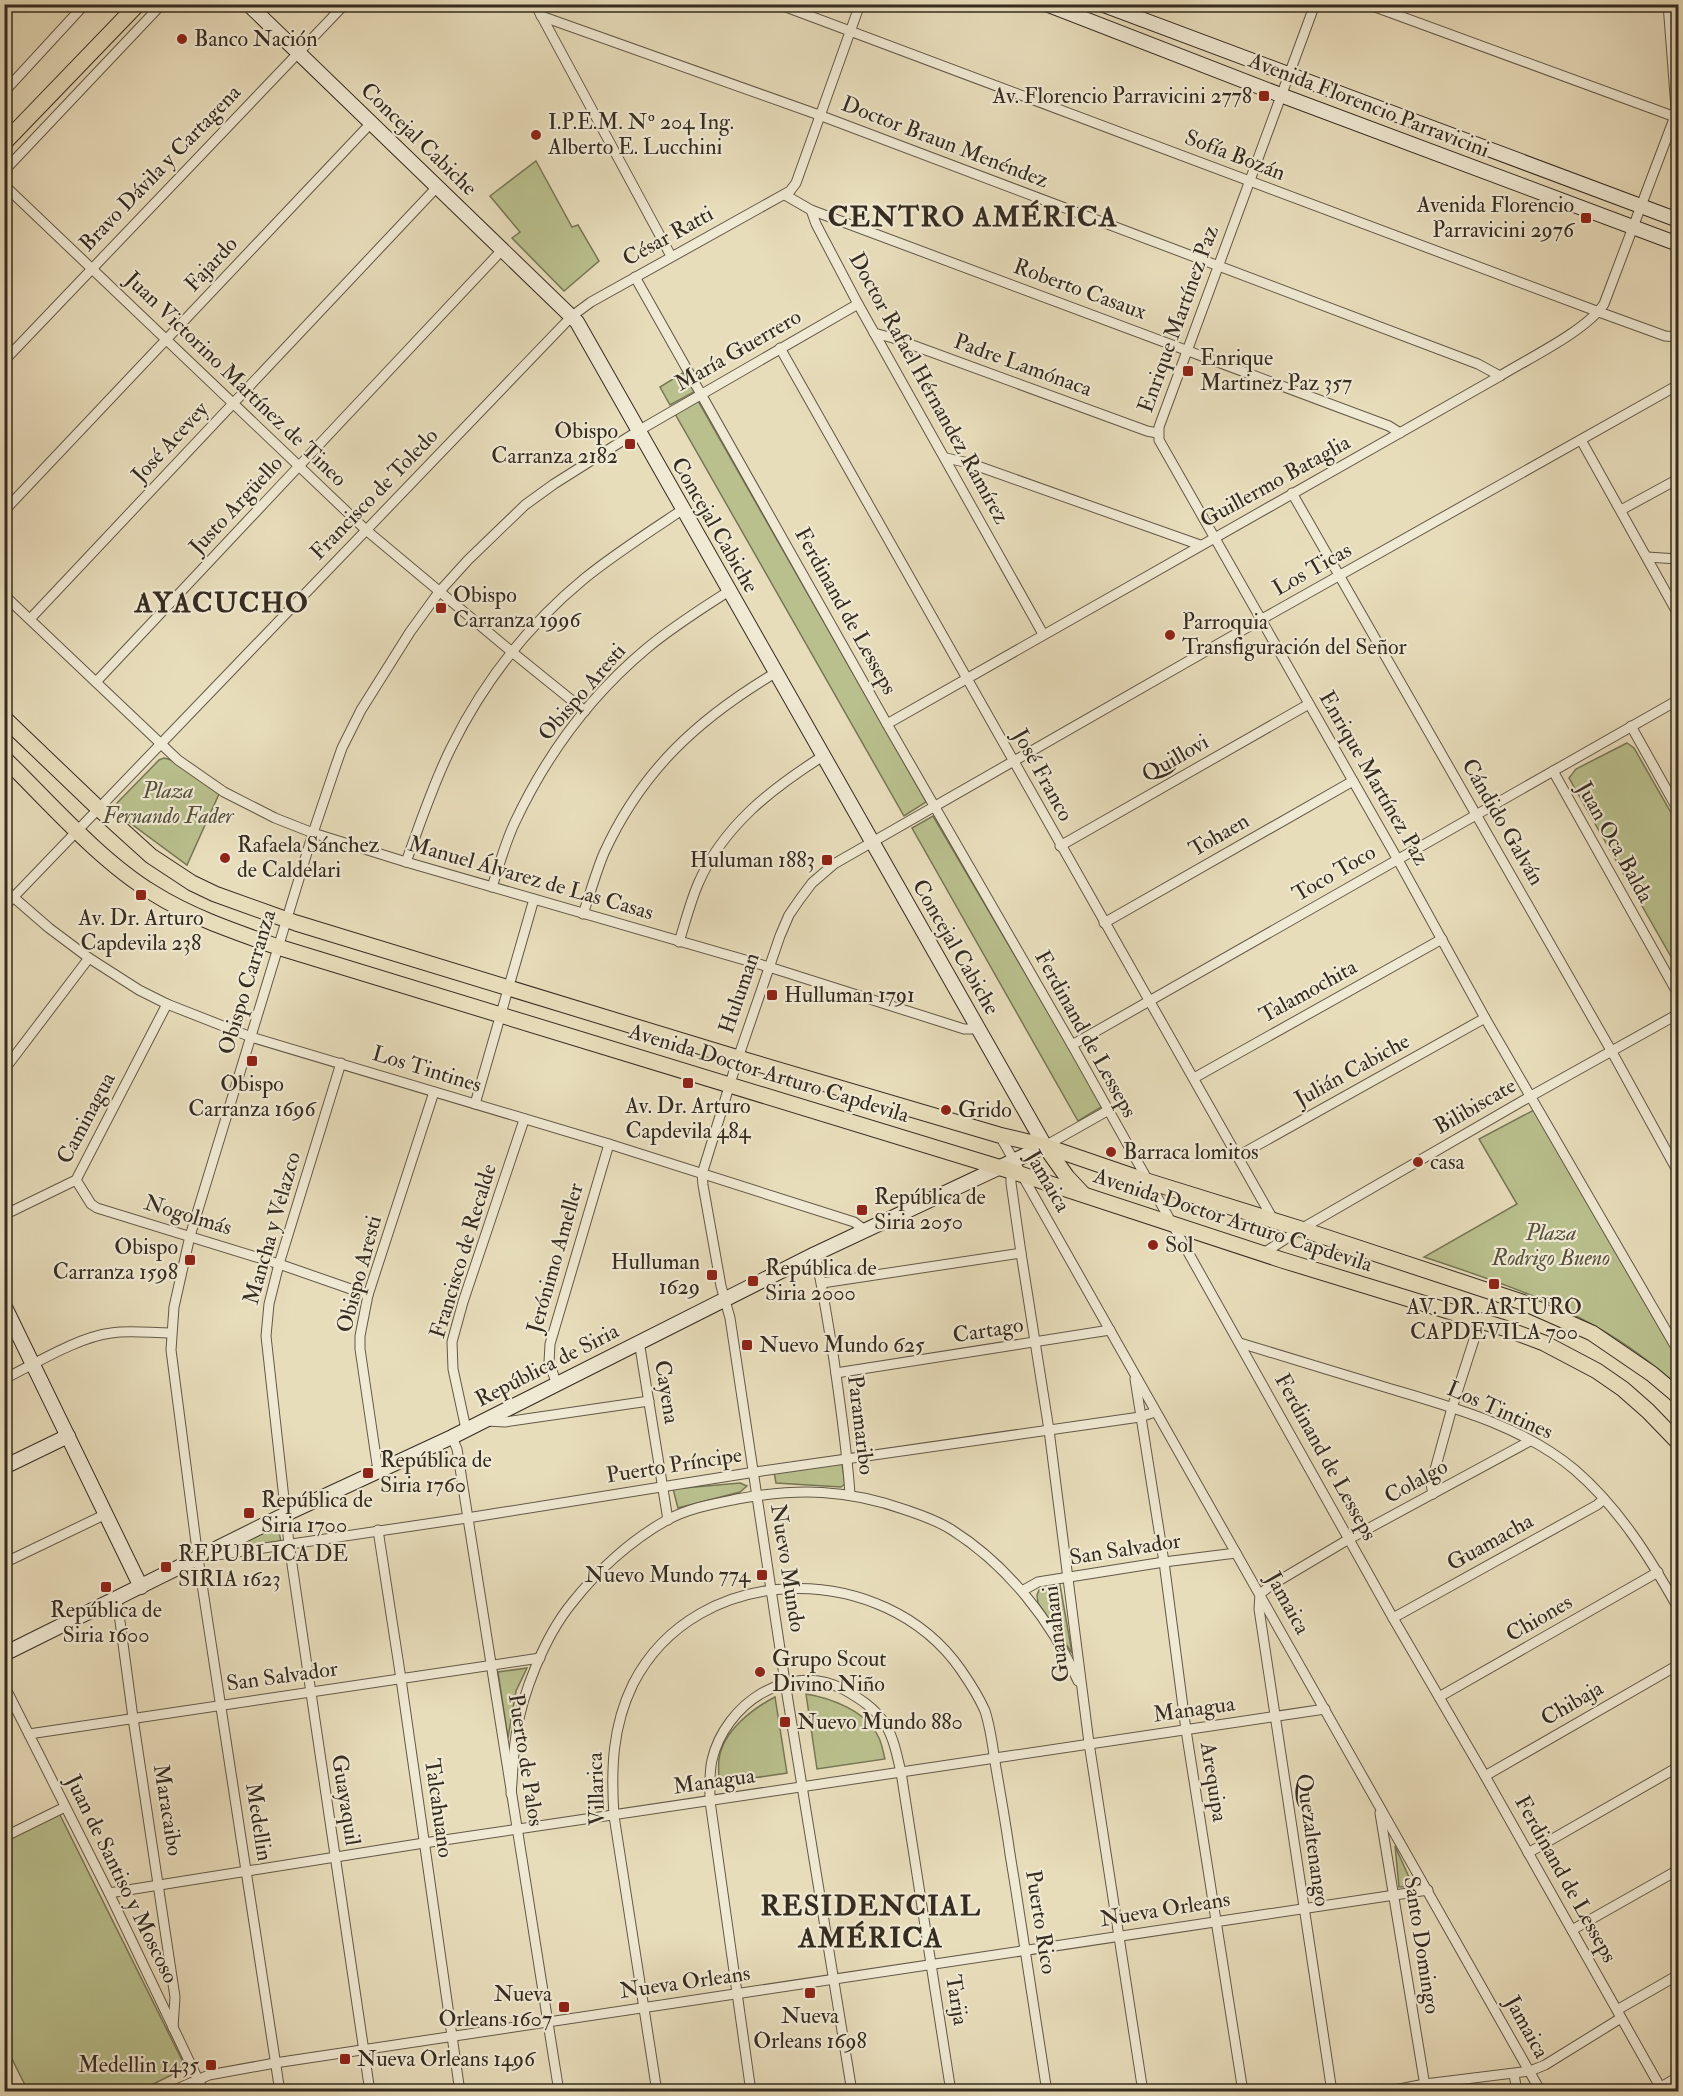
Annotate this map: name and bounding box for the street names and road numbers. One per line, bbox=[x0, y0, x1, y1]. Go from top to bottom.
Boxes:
street label: Avenida Florencio Parravicini bbox=[1244, 46, 1493, 164]
street label: Concejal Cabiche bbox=[355, 76, 483, 202]
street label: Bravo Dávila y Cartagena bbox=[73, 78, 248, 257]
street label: Doctor Braun Menéndez bbox=[838, 90, 1053, 195]
street label: Sofía Bozán bbox=[1181, 123, 1289, 187]
street label: César Ratti bbox=[618, 200, 718, 272]
street label: Enrique Martínez Paz bbox=[1131, 221, 1225, 416]
street label: Fajardo bbox=[178, 230, 244, 298]
street label: Doctor Rafael Hérnandez Ramírez bbox=[843, 247, 1016, 529]
street label: Roberto Casaux bbox=[1010, 252, 1150, 326]
street label: Juan Victorino Martínez de Tineo bbox=[118, 265, 353, 493]
street label: María Guerrero bbox=[670, 303, 806, 397]
street label: Padre Lamónaca bbox=[950, 327, 1097, 403]
street label: José Acevey bbox=[125, 395, 215, 489]
street label: Francisco de Toledo bbox=[304, 422, 444, 566]
street label: Guillermo Bataglia bbox=[1195, 428, 1356, 534]
street label: Justo Argüello bbox=[182, 450, 289, 561]
street label: Concejal Cabiche bbox=[665, 452, 765, 598]
street label: Ferdinand de Lesseps bbox=[788, 522, 904, 700]
street label: Los Ticas bbox=[1268, 536, 1356, 602]
street label: Obispo Aresti bbox=[532, 637, 633, 747]
street label: Enrique Martínez Paz bbox=[1313, 686, 1436, 871]
street label: José Franco bbox=[1006, 723, 1080, 826]
street label: Quillovi bbox=[1137, 728, 1214, 788]
street label: Cándido Galván bbox=[1455, 754, 1551, 890]
street label: Juan Oca Balda bbox=[1570, 776, 1660, 908]
street label: Tohaen bbox=[1184, 807, 1254, 863]
street label: Manuel Álvarez de Las Casas bbox=[405, 830, 657, 926]
street label: Toco Toco bbox=[1287, 838, 1381, 908]
street label: Concejal Cabiche bbox=[906, 874, 1006, 1020]
street label: Obispo Carranza bbox=[212, 905, 284, 1058]
street label: Ferdinand de Lesseps bbox=[1028, 945, 1144, 1123]
street label: Huluman bbox=[712, 949, 766, 1037]
street label: Talamochita bbox=[1254, 952, 1363, 1029]
street label: Avenida Doctor Arturo Capdevila bbox=[624, 1017, 913, 1130]
street label: Julián Cabiche bbox=[1289, 1027, 1415, 1114]
street label: Los Tintines bbox=[369, 1039, 485, 1099]
street label: Caminagua bbox=[50, 1067, 122, 1169]
street label: Bilibiscate bbox=[1429, 1071, 1521, 1141]
street label: Jamaica bbox=[1019, 1144, 1077, 1218]
street label: Mancha y Velazco bbox=[237, 1148, 307, 1308]
street label: Francisco de Recalde bbox=[423, 1160, 503, 1342]
street label: Avenida Doctor Arturo Capdevila bbox=[1089, 1161, 1377, 1280]
street label: Jerónimo Ameller bbox=[520, 1179, 590, 1337]
street label: Nogolmás bbox=[141, 1188, 235, 1242]
street label: Obispo Aresti bbox=[330, 1212, 389, 1336]
street label: Cartago bbox=[951, 1311, 1025, 1349]
street label: República de Siria bbox=[470, 1316, 625, 1414]
street label: Cayena bbox=[648, 1358, 686, 1427]
street label: Ferdinand de Lesseps bbox=[1268, 1368, 1384, 1546]
street label: Paramaribo bbox=[841, 1374, 881, 1476]
street label: Los Tintines bbox=[1443, 1374, 1557, 1446]
street label: Puerto Príncipe bbox=[604, 1440, 744, 1491]
street label: Colalgo bbox=[1379, 1452, 1453, 1510]
street label: Nuevo Mundo bbox=[764, 1502, 812, 1634]
street label: Guamacha bbox=[1442, 1506, 1539, 1577]
street label: San Salvador bbox=[1067, 1526, 1183, 1572]
street label: Jamaica bbox=[1259, 1566, 1317, 1640]
street label: Guanahani bbox=[1036, 1584, 1076, 1684]
street label: Chiones bbox=[1501, 1588, 1577, 1648]
street label: San Salvador bbox=[225, 1654, 340, 1698]
street label: Chibaja bbox=[1536, 1674, 1609, 1732]
street label: Managua bbox=[1151, 1689, 1238, 1729]
street label: Puerto de Palos bbox=[502, 1692, 550, 1828]
street label: Arequipa bbox=[1193, 1739, 1234, 1825]
street label: Villarica bbox=[581, 1751, 611, 1826]
street label: Guayaquil bbox=[325, 1753, 367, 1848]
street label: Talcahuano bbox=[418, 1756, 460, 1860]
street label: Managua bbox=[671, 1761, 758, 1801]
street label: Maracaibo bbox=[147, 1762, 189, 1858]
street label: Juan de Santiso y Moscoso bbox=[59, 1769, 185, 1988]
street label: Quezaltenango bbox=[1290, 1772, 1336, 1908]
street label: Medellin bbox=[239, 1781, 279, 1863]
street label: Ferdinand de Lesseps bbox=[1508, 1790, 1624, 1968]
street label: Puerto Rico bbox=[1019, 1868, 1063, 1976]
street label: Santo Domingo bbox=[1397, 1874, 1447, 2016]
street label: Nueva Orleans bbox=[1098, 1885, 1232, 1933]
street label: Nueva Orleans bbox=[618, 1959, 752, 2005]
street label: Tarija bbox=[939, 1973, 975, 2028]
street label: Jamaica bbox=[1498, 1990, 1556, 2064]

